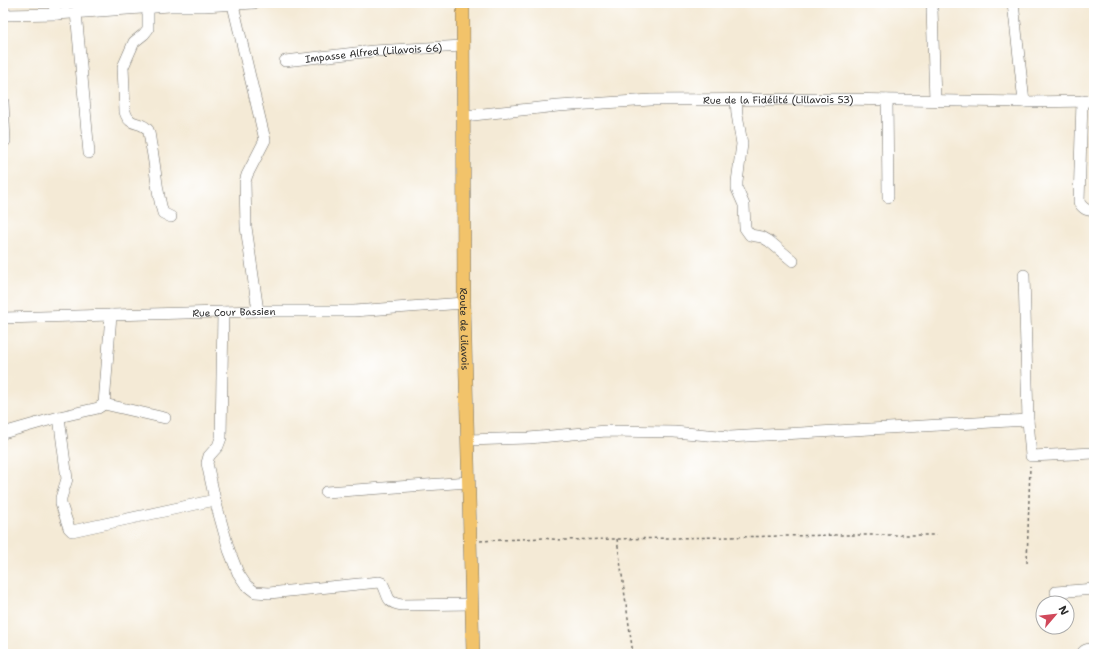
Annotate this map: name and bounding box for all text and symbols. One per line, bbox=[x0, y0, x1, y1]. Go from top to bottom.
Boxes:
street label: Impasse Alfred (Lilavois 66) bbox=[304, 41, 442, 66]
street label: Rue de la Fidélité (Lillavois 53) bbox=[703, 93, 854, 107]
street label: Route de Lilavois bbox=[457, 288, 472, 371]
street label: Rue Cour Bassien bbox=[192, 305, 276, 320]
north arrow bbox=[1035, 595, 1075, 635]
text: N bbox=[1055, 603, 1072, 618]

